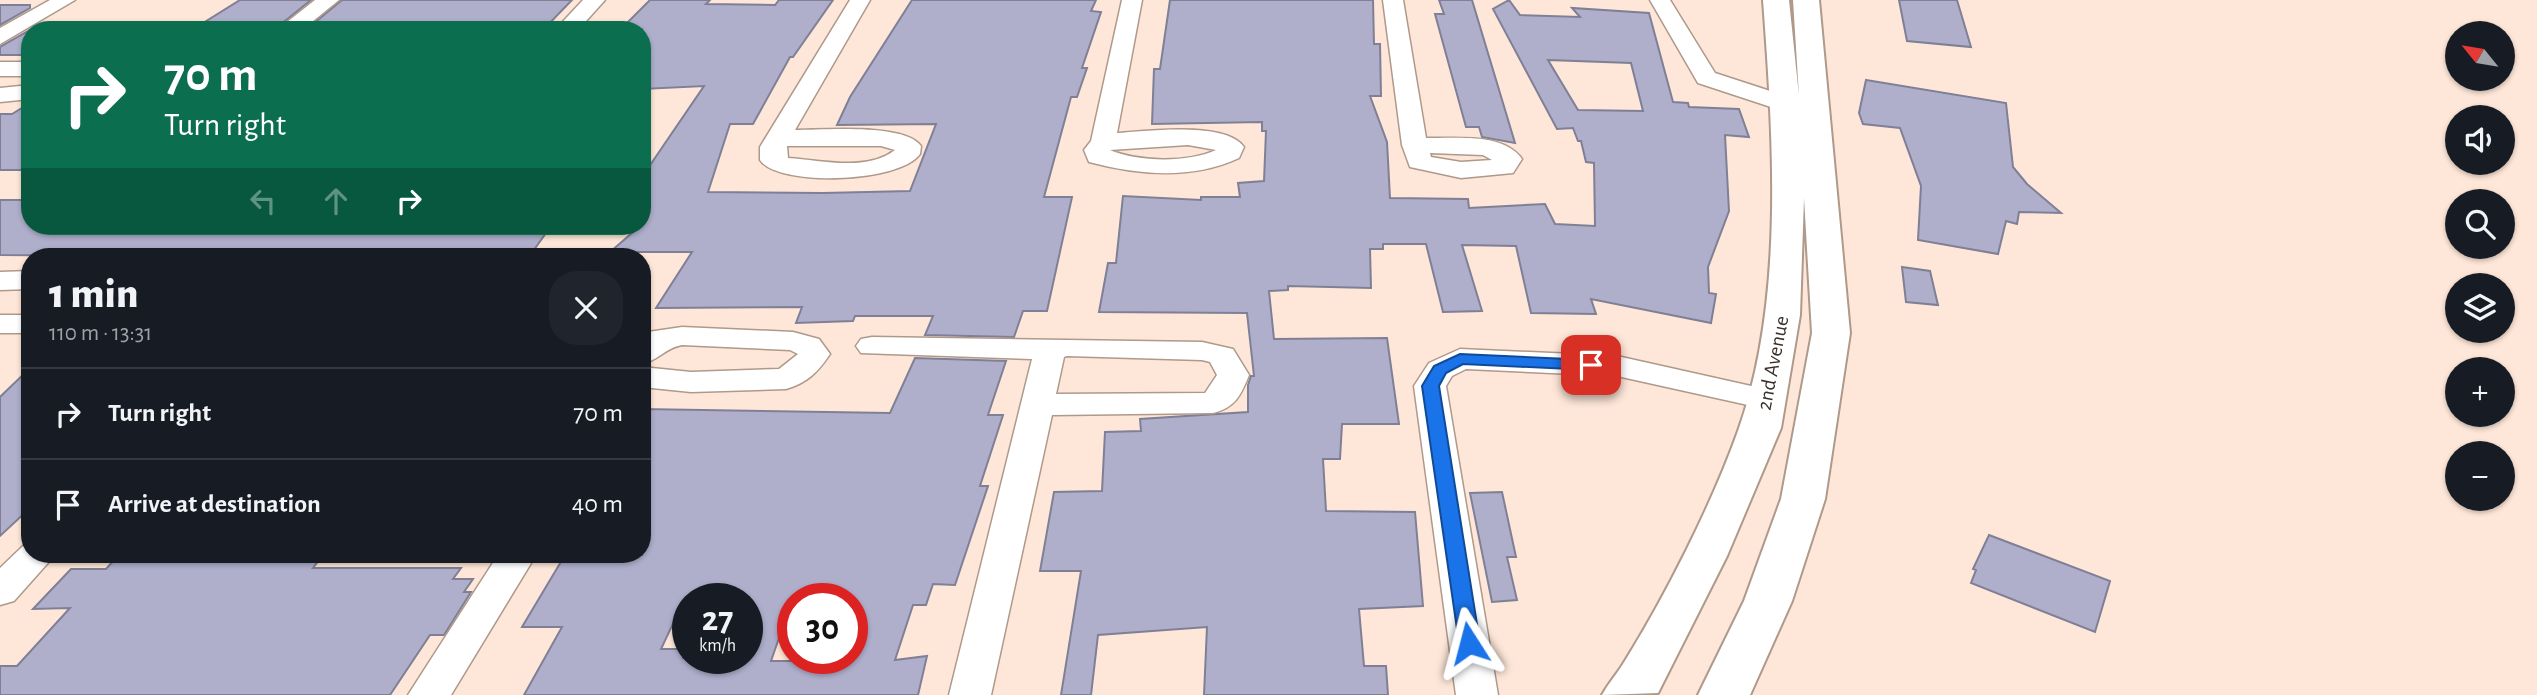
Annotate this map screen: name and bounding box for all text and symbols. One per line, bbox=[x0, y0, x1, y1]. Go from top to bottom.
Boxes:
north arrow bbox=[2445, 21, 2515, 91]
map controls bbox=[2445, 21, 2515, 511]
icon: right bbox=[49, 49, 140, 140]
text: 70 m bbox=[164, 51, 258, 100]
button: sound bbox=[2445, 105, 2515, 175]
text: Turn right bbox=[164, 109, 286, 141]
icon: left bbox=[244, 182, 282, 220]
icon: ahead bbox=[317, 182, 355, 220]
icon: right bbox=[390, 182, 428, 220]
button: search bbox=[2445, 189, 2515, 259]
button: close bbox=[549, 271, 623, 345]
text: 1 min bbox=[49, 273, 138, 315]
button: layers bbox=[2445, 273, 2515, 343]
street label: 2nd Avenue bbox=[1754, 314, 1792, 412]
text: 110 m · 13:31 bbox=[49, 322, 152, 345]
pin bbox=[1561, 335, 1621, 395]
icon: arrive bbox=[1572, 346, 1610, 384]
button: + bbox=[2445, 357, 2515, 427]
icon: right bbox=[49, 395, 87, 433]
text: Turn right bbox=[108, 400, 211, 426]
text: 70 m bbox=[573, 400, 623, 426]
button: − bbox=[2445, 441, 2515, 511]
icon: arrive bbox=[49, 486, 87, 524]
text: Arrive at destination bbox=[108, 491, 321, 517]
text: 40 m bbox=[572, 491, 623, 517]
speed limit sign: 30 bbox=[777, 583, 868, 674]
text: 27 bbox=[702, 602, 733, 637]
position arrow bbox=[1432, 606, 1506, 680]
text: km/h bbox=[699, 637, 736, 655]

